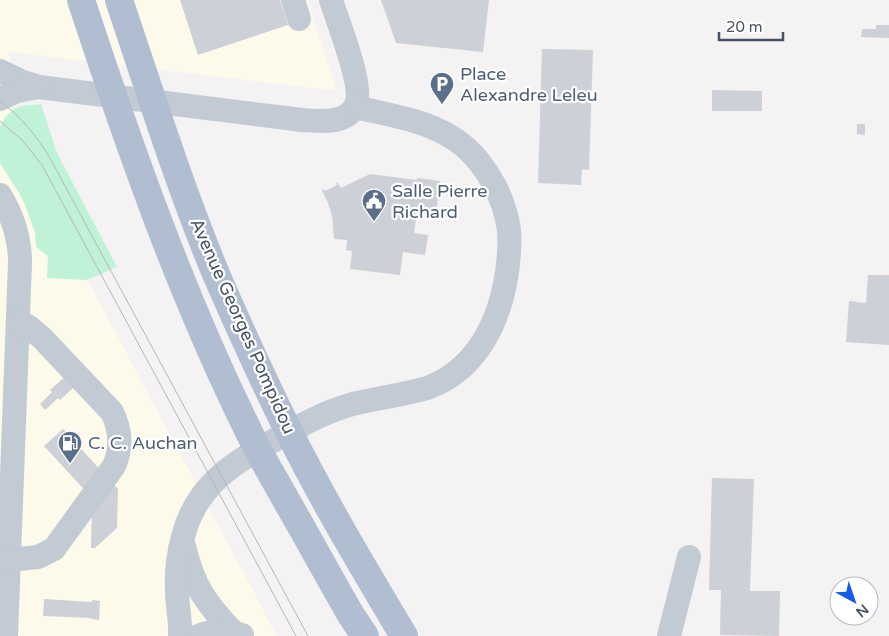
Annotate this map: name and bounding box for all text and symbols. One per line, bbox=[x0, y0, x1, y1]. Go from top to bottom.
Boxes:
scale bar bbox=[719, 10, 783, 42]
text: 20 m bbox=[726, 18, 763, 36]
place label: Place Alexandre Leleu bbox=[460, 63, 598, 106]
parking icon: Place Alexandre Leleu bbox=[429, 71, 455, 105]
place label: Salle Pierre Richard bbox=[392, 180, 487, 223]
public building icon: Salle Pierre Richard bbox=[361, 188, 387, 222]
street label: Avenue Georges Pompidou bbox=[185, 215, 301, 437]
fuel station icon: C. C. Auchan bbox=[57, 430, 83, 464]
place label: C. C. Auchan bbox=[88, 432, 198, 454]
north arrow bbox=[829, 576, 879, 626]
text: N bbox=[852, 600, 872, 621]

